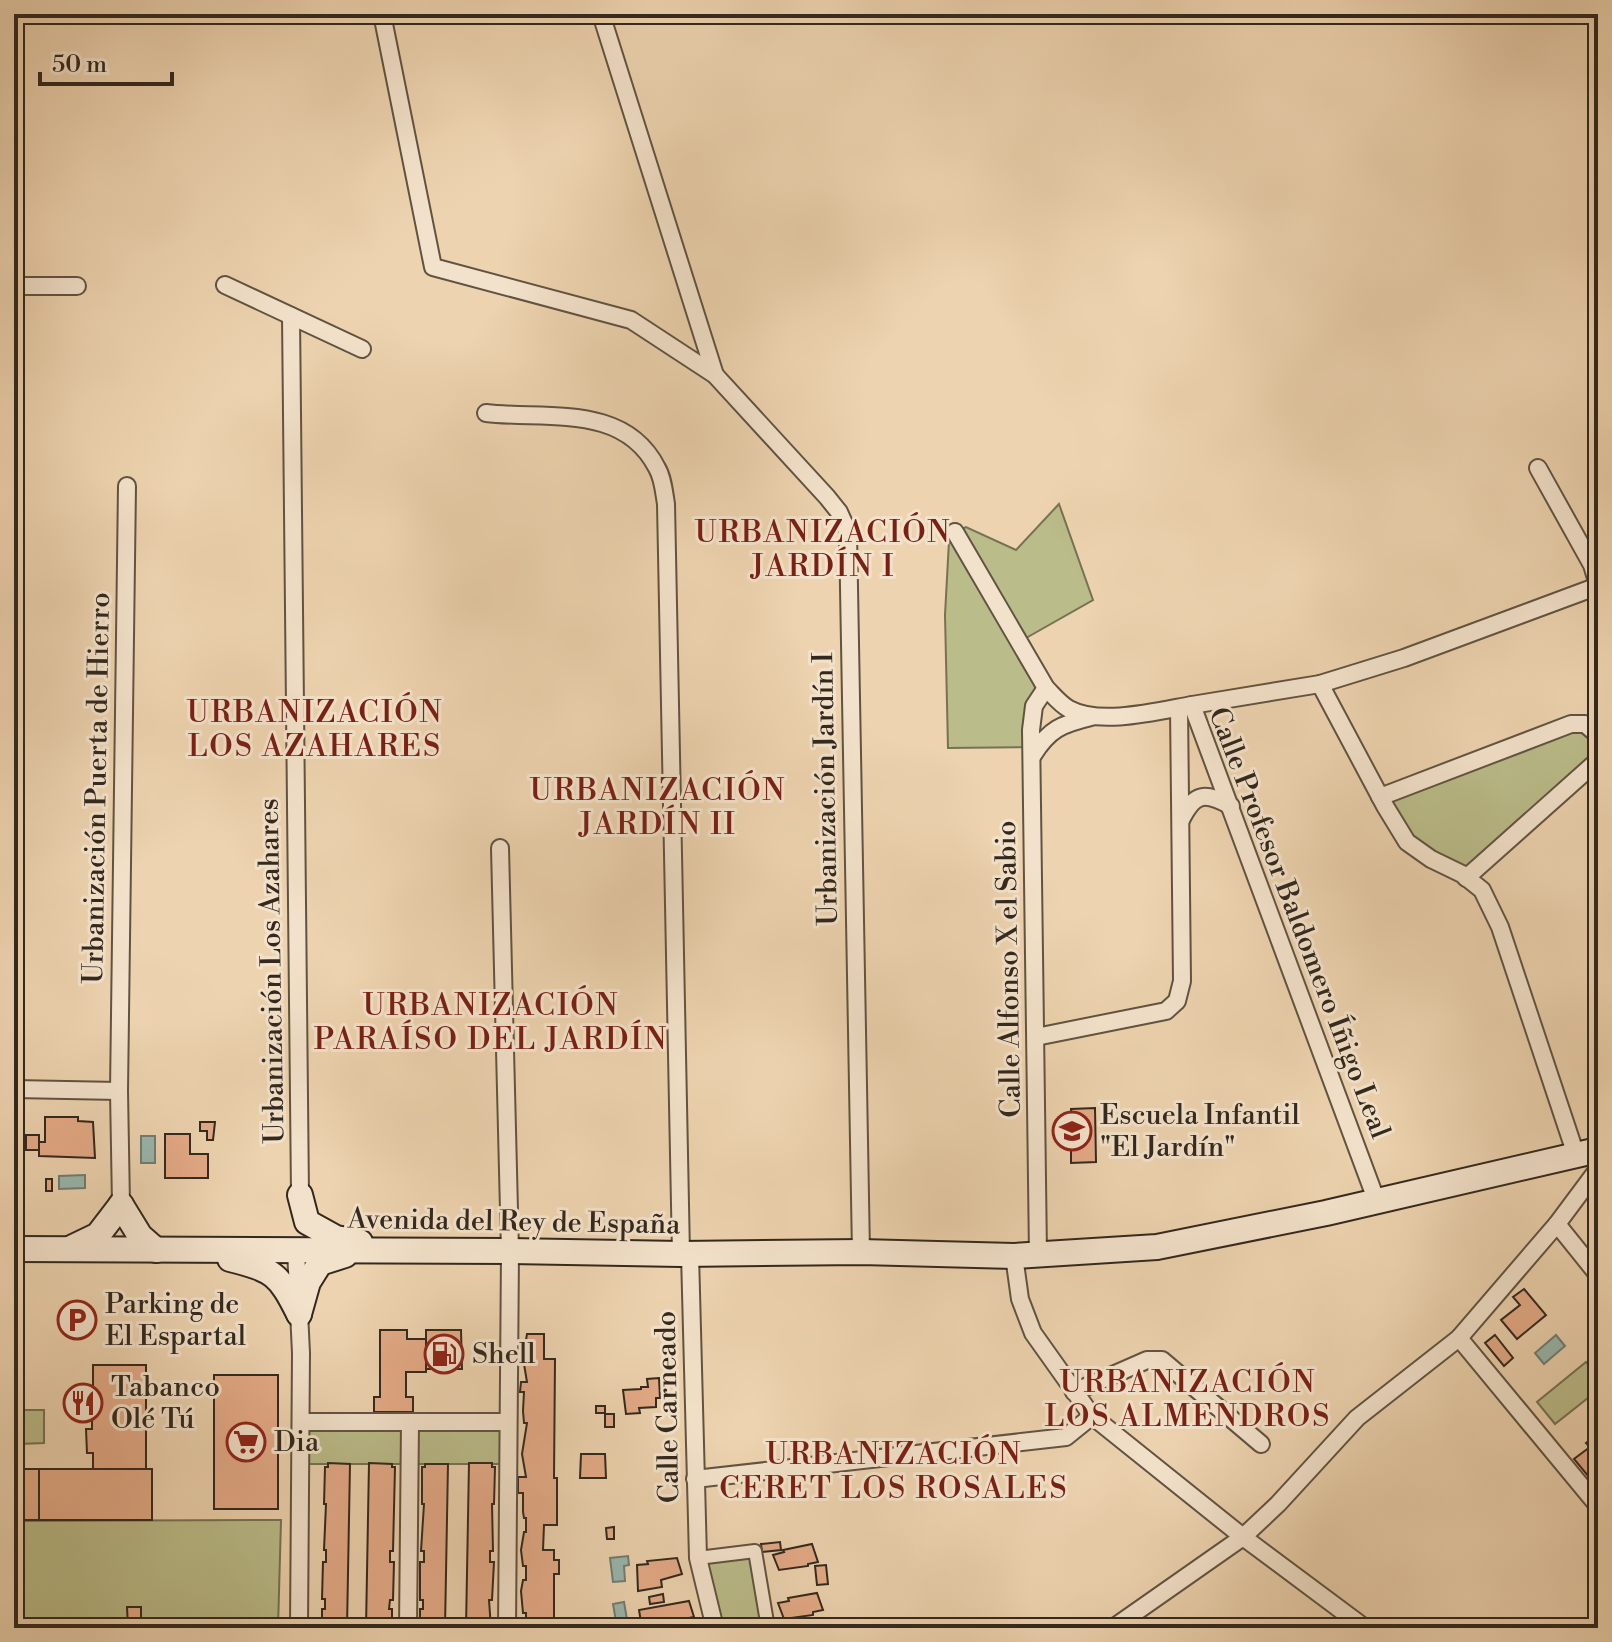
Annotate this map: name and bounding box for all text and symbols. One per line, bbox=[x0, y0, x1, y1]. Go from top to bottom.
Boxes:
scale bar bbox=[40, 36, 172, 86]
text: 50 m bbox=[52, 50, 107, 80]
district label: URBANIZACIÓN JARDÍN I bbox=[694, 512, 952, 586]
street label: Urbanización Puerta de Hierro bbox=[76, 592, 118, 984]
street label: Urbanización Jardín I bbox=[806, 652, 846, 926]
district label: URBANIZACIÓN LOS AZAHARES bbox=[186, 692, 444, 766]
street label: Calle Profesor Baldomero Íñigo Leal bbox=[1200, 702, 1399, 1144]
district label: URBANIZACIÓN JARDÍN II bbox=[529, 770, 787, 844]
street label: Urbanización Los Azahares bbox=[251, 798, 293, 1144]
street label: Calle Alfonso X el Sabio bbox=[989, 820, 1029, 1118]
district label: URBANIZACIÓN PARAÍSO DEL JARDÍN bbox=[314, 985, 668, 1059]
place label: Escuela Infantil "El Jardín" bbox=[1100, 1098, 1300, 1165]
school or university icon: Escuela Infantil "El Jardín" bbox=[1051, 1110, 1093, 1152]
street label: Avenida del Rey de España bbox=[346, 1202, 681, 1242]
place label: Parking de El Espartal bbox=[105, 1287, 246, 1354]
parking icon: Parking de El Espartal bbox=[56, 1299, 98, 1341]
street label: Calle Carneado bbox=[649, 1310, 687, 1504]
fuel station icon: Shell bbox=[423, 1333, 465, 1375]
place label: Shell bbox=[472, 1337, 535, 1372]
district label: URBANIZACIÓN LOS ALMENDROS bbox=[1045, 1362, 1331, 1436]
place label: Tabanco Olé Tú bbox=[111, 1370, 220, 1437]
restaurant icon: Tabanco Olé Tú bbox=[62, 1382, 104, 1424]
supermarket icon: Dia bbox=[225, 1421, 267, 1463]
place label: Dia bbox=[274, 1425, 320, 1460]
district label: URBANIZACIÓN CERET LOS ROSALES bbox=[719, 1434, 1069, 1508]

